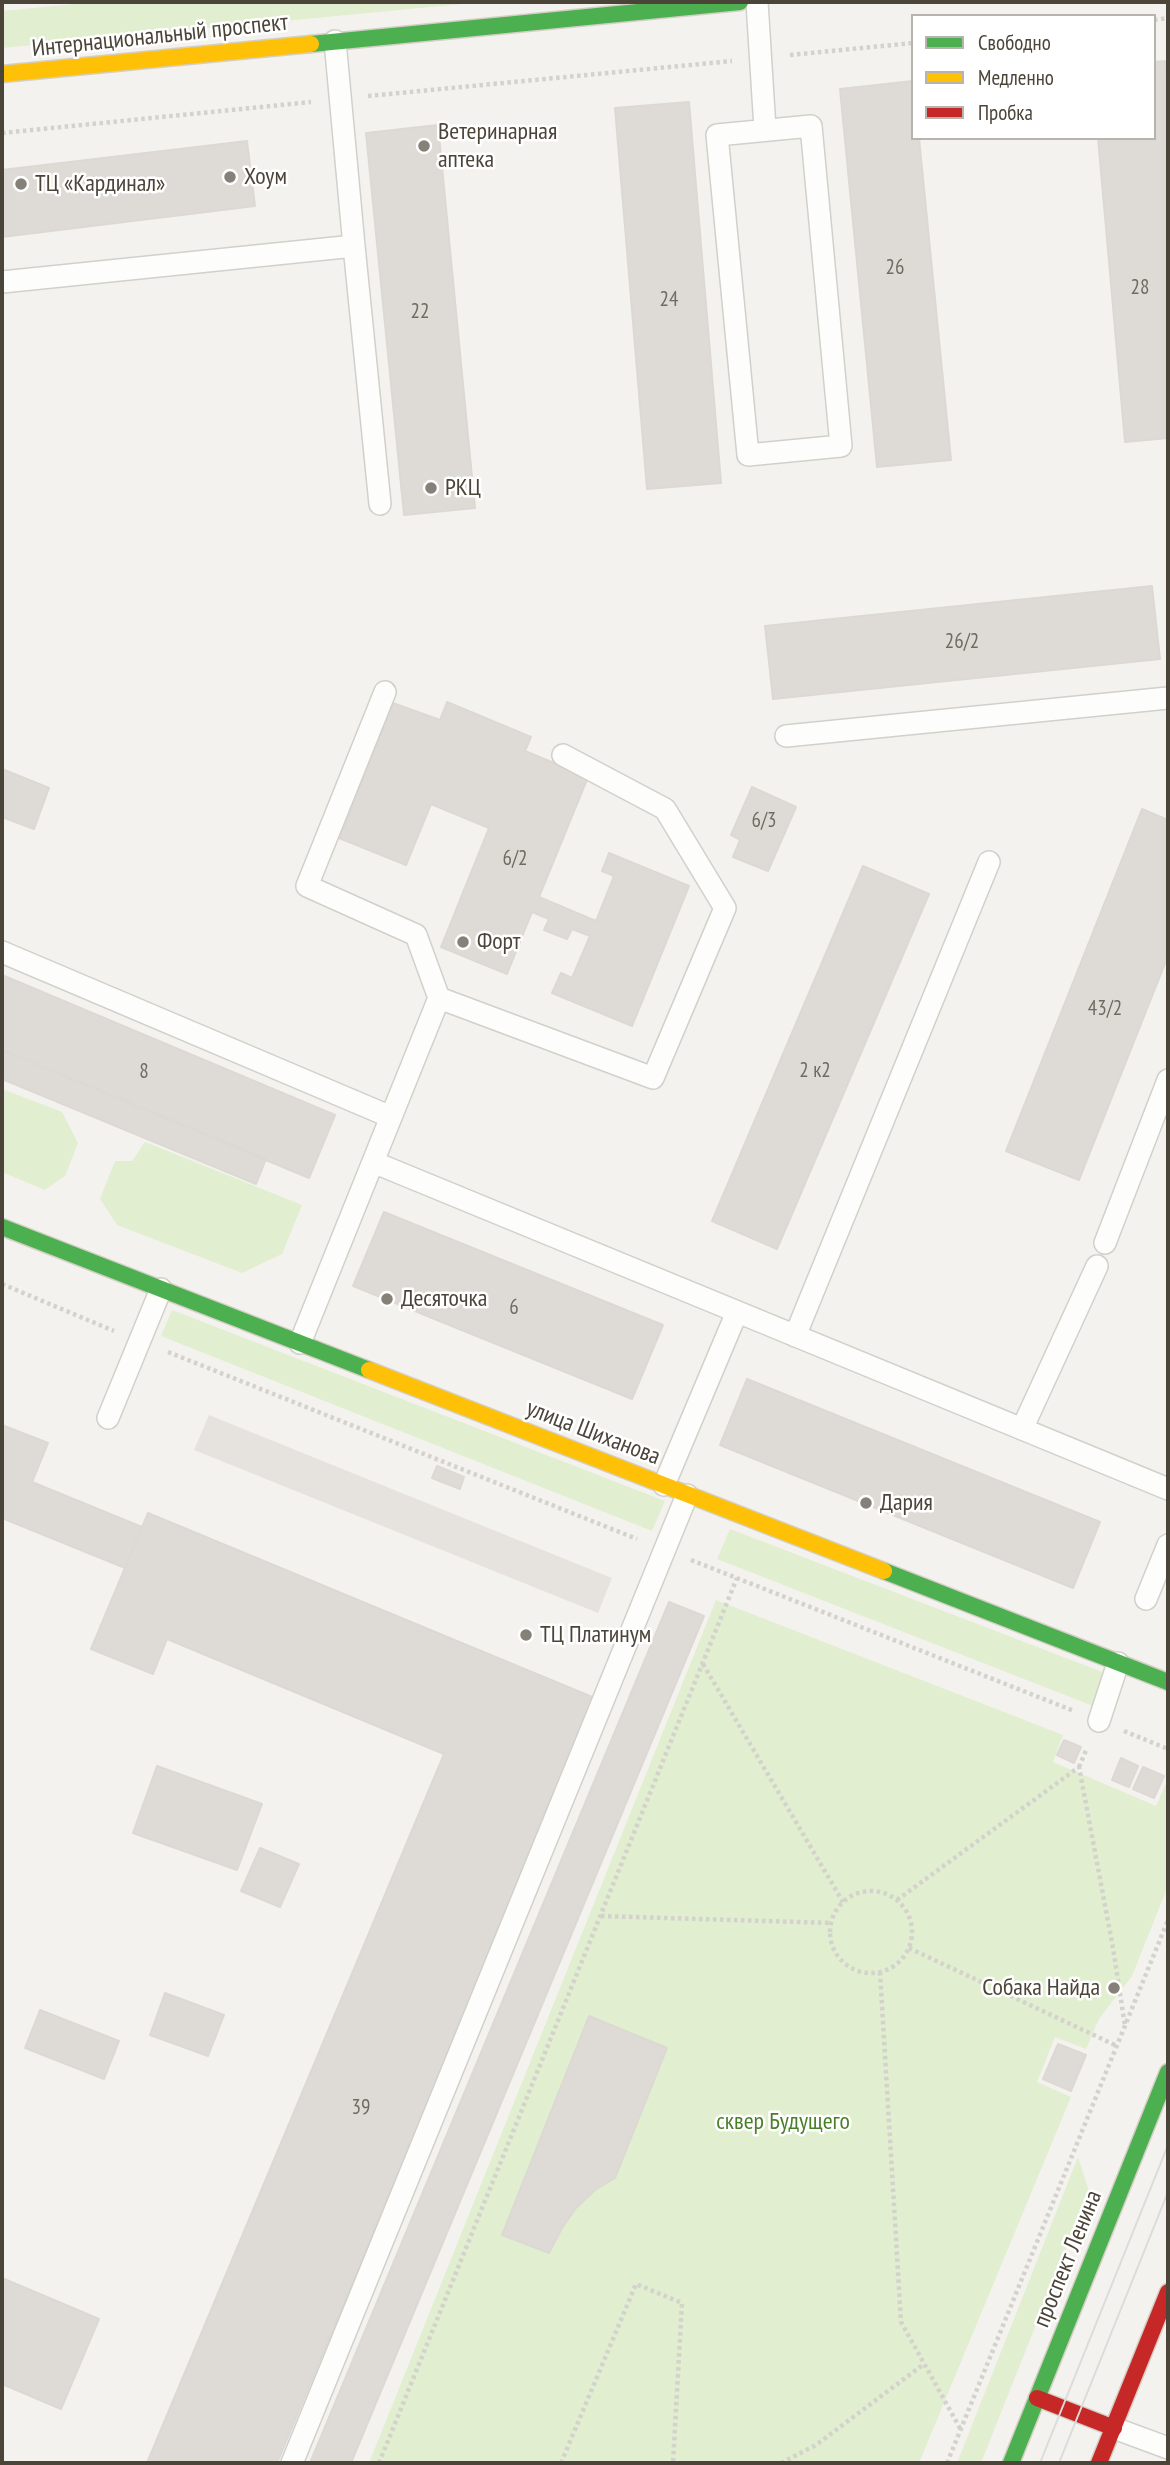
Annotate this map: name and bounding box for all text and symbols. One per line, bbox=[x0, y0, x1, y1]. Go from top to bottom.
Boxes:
street label: Интернациональный проспект bbox=[30, 8, 290, 64]
legend bbox=[911, 14, 1156, 140]
text: Свободно bbox=[978, 29, 1051, 56]
text: Медленно bbox=[978, 64, 1054, 91]
text: Пробка bbox=[978, 99, 1033, 126]
place label: Ветеринарная аптека bbox=[438, 118, 557, 174]
marker: Ветеринарная аптека bbox=[416, 138, 432, 154]
place label: Хоум bbox=[244, 163, 287, 191]
marker: Хоум bbox=[222, 169, 238, 185]
place label: ТЦ «Кардинал» bbox=[35, 170, 165, 198]
marker: ТЦ «Кардинал» bbox=[13, 176, 29, 192]
house number: 26 bbox=[886, 255, 904, 281]
house number: 28 bbox=[1131, 275, 1149, 301]
house number: 24 bbox=[660, 287, 678, 313]
house number: 22 bbox=[411, 299, 429, 325]
place label: РКЦ bbox=[445, 474, 481, 502]
marker: РКЦ bbox=[423, 480, 439, 496]
house number: 26/2 bbox=[945, 629, 979, 655]
house number: 6/3 bbox=[751, 808, 777, 834]
house number: 6/2 bbox=[502, 846, 528, 872]
place label: Форт bbox=[477, 928, 520, 956]
marker: Форт bbox=[455, 934, 471, 950]
house number: 43/2 bbox=[1088, 996, 1122, 1022]
house number: 2 к2 bbox=[799, 1058, 831, 1084]
house number: 8 bbox=[139, 1059, 149, 1085]
place label: Десяточка bbox=[401, 1285, 487, 1313]
marker: Десяточка bbox=[379, 1291, 395, 1307]
house number: 6 bbox=[509, 1295, 519, 1321]
street label: улица Шиханова bbox=[522, 1394, 664, 1472]
place label: Дария bbox=[880, 1489, 933, 1517]
marker: Дария bbox=[858, 1495, 874, 1511]
place label: ТЦ Платинум bbox=[540, 1621, 651, 1649]
marker: ТЦ Платинум bbox=[518, 1627, 534, 1643]
place label: Собака Найда bbox=[982, 1974, 1100, 2002]
marker: Собака Найда bbox=[1106, 1980, 1122, 1996]
house number: 39 bbox=[352, 2095, 370, 2121]
park label: сквер Будущего bbox=[716, 2108, 850, 2136]
street label: проспект Ленина bbox=[1028, 2186, 1108, 2332]

